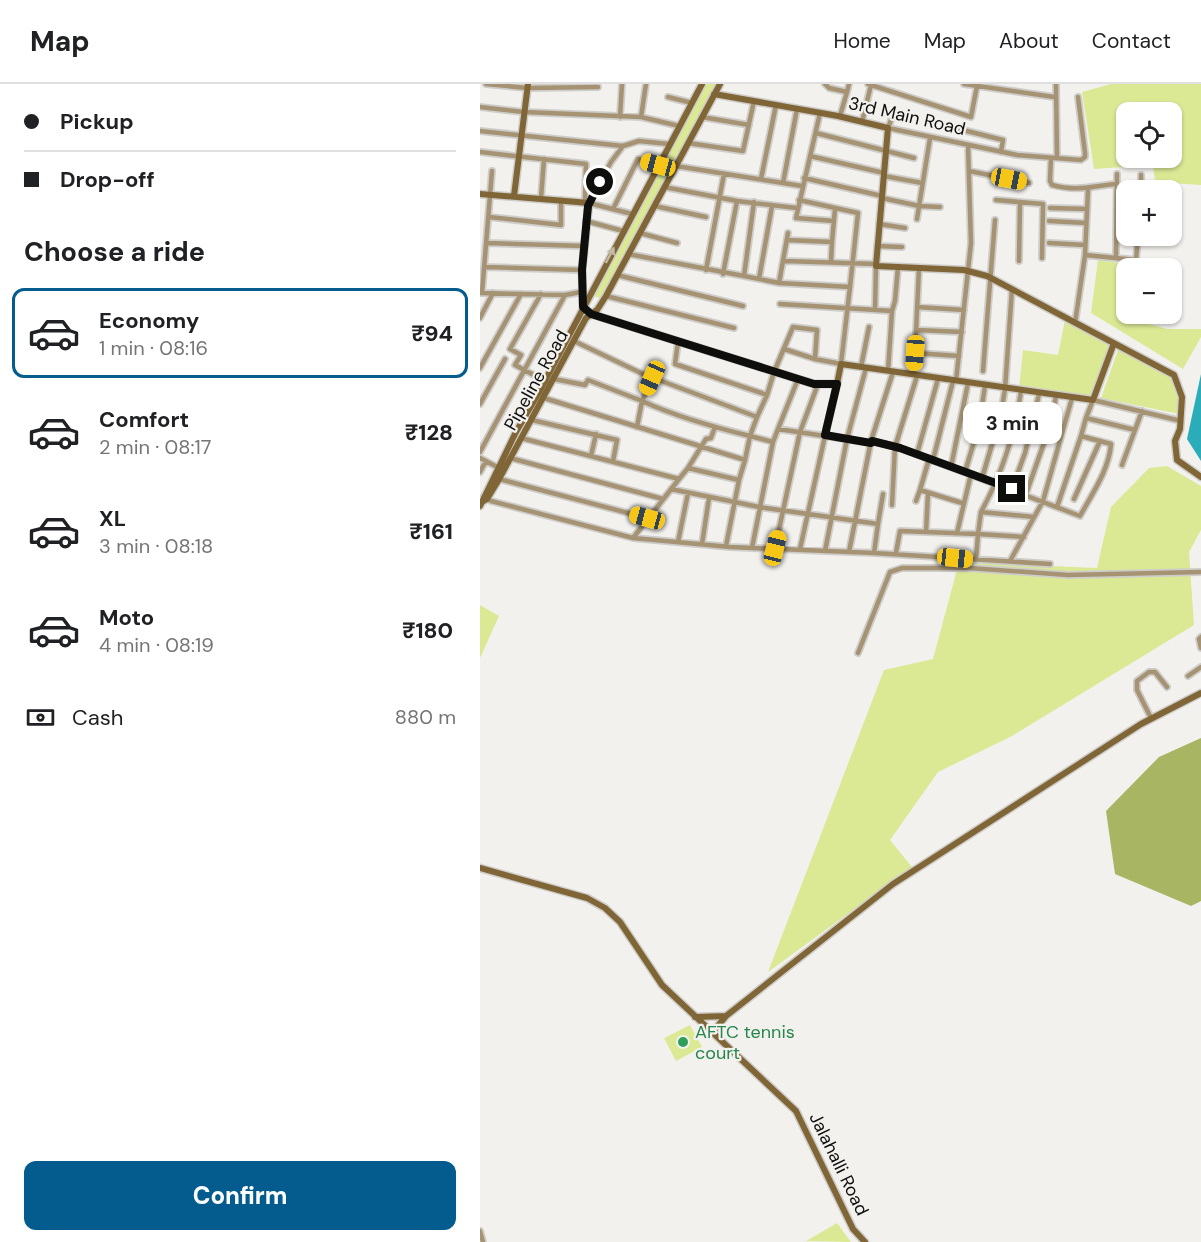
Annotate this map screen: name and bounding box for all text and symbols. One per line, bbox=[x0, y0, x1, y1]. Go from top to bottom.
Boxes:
text: Map bbox=[30, 23, 90, 60]
text: Home bbox=[833, 27, 891, 55]
text: Map bbox=[924, 27, 966, 55]
text: About bbox=[999, 27, 1059, 55]
text: Contact bbox=[1092, 27, 1171, 55]
street label: 3rd Main Road bbox=[846, 91, 968, 141]
map controls bbox=[1116, 102, 1182, 324]
button: locate bbox=[1116, 102, 1182, 168]
text: Pickup bbox=[60, 107, 134, 136]
car bbox=[638, 152, 678, 178]
text: Drop-off bbox=[60, 165, 155, 194]
car bbox=[990, 167, 1028, 191]
route start bbox=[586, 168, 613, 195]
button: + bbox=[1116, 180, 1182, 246]
text: Choose a ride bbox=[24, 234, 205, 269]
one-way arrow bbox=[605, 246, 615, 263]
button: − bbox=[1116, 258, 1182, 324]
icon: car bbox=[27, 306, 81, 360]
text: Economy bbox=[99, 306, 199, 335]
text: ₹94 bbox=[411, 319, 453, 348]
street label: Pipeline Road bbox=[498, 325, 574, 435]
car bbox=[905, 334, 925, 372]
text: 1 min · 08:16 bbox=[99, 335, 208, 361]
car bbox=[636, 358, 668, 398]
callout: 3 min bbox=[962, 402, 1062, 444]
icon: car bbox=[27, 405, 81, 459]
text: Comfort bbox=[99, 405, 189, 434]
text: 3 min bbox=[986, 410, 1039, 436]
text: ₹128 bbox=[405, 418, 453, 447]
text: 2 min · 08:17 bbox=[99, 434, 211, 460]
route end bbox=[998, 475, 1025, 502]
icon: car bbox=[27, 504, 81, 558]
text: XL bbox=[99, 504, 126, 533]
car bbox=[627, 505, 667, 531]
text: ₹161 bbox=[409, 517, 453, 546]
car bbox=[762, 528, 788, 568]
text: 3 min · 08:18 bbox=[99, 533, 213, 559]
car bbox=[936, 547, 974, 569]
icon: car bbox=[27, 603, 81, 657]
text: Moto bbox=[99, 603, 154, 632]
text: ₹180 bbox=[402, 616, 453, 645]
text: 4 min · 08:19 bbox=[99, 632, 214, 658]
icon: cash bbox=[24, 701, 57, 734]
text: Cash bbox=[72, 703, 123, 732]
text: 880 m bbox=[395, 704, 456, 730]
place label: AFTC tennis court bbox=[695, 1020, 795, 1065]
marker: AFTC tennis court bbox=[676, 1035, 690, 1049]
street label: Jalahalli Road bbox=[804, 1108, 874, 1220]
button: Confirm bbox=[24, 1161, 456, 1230]

